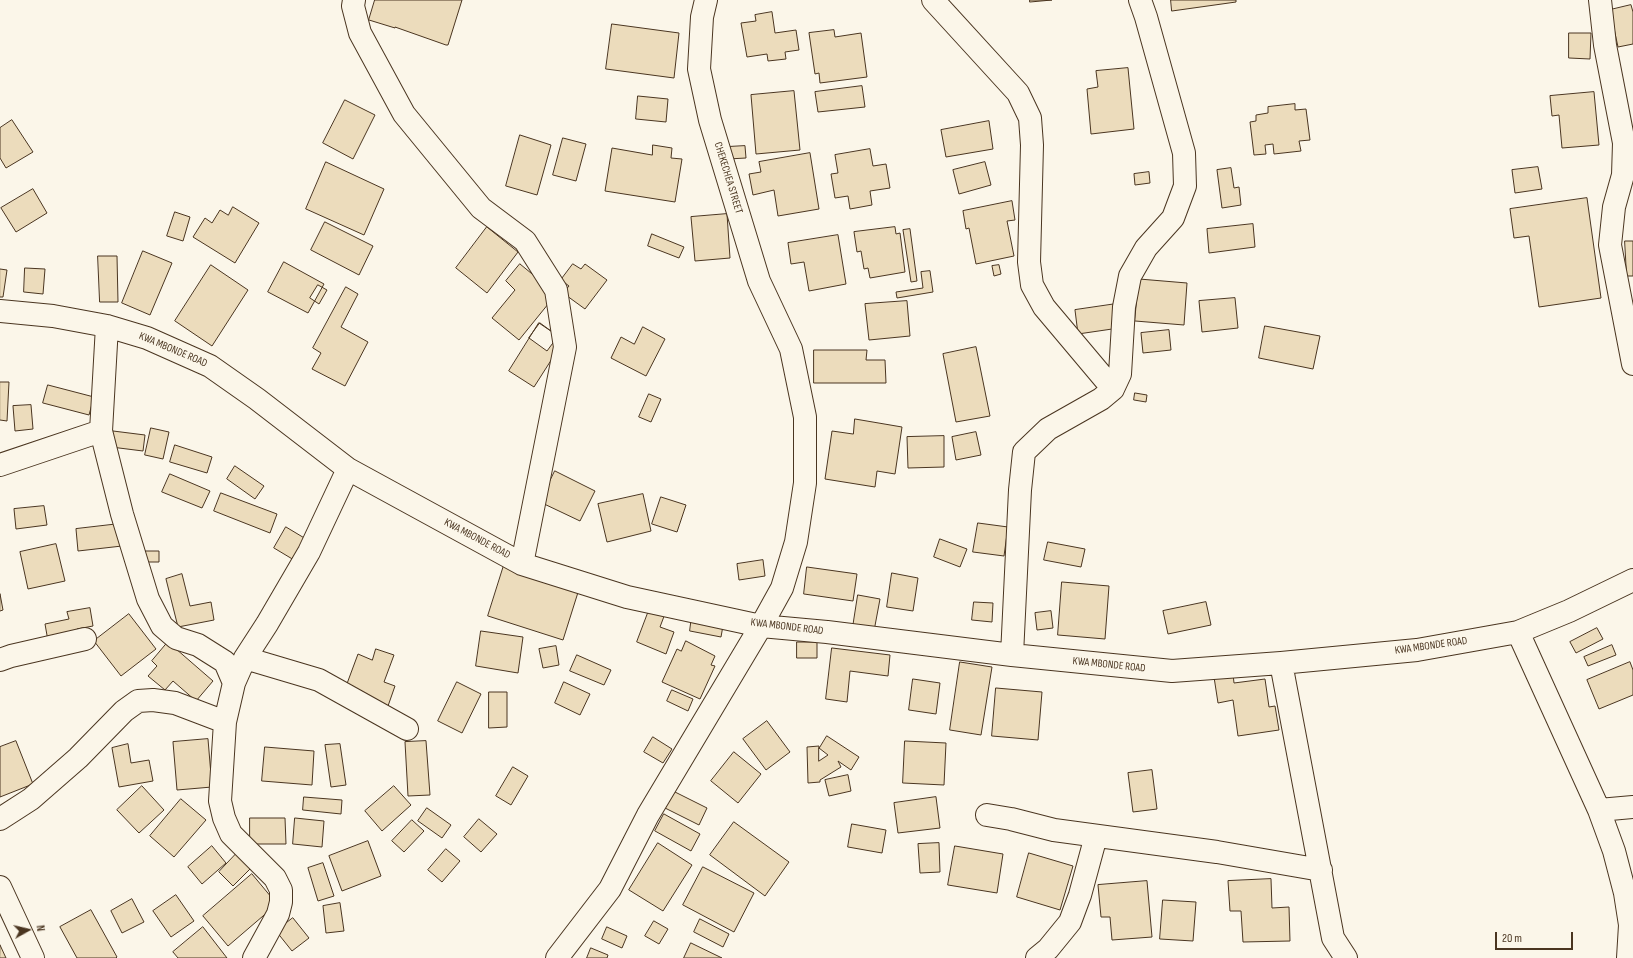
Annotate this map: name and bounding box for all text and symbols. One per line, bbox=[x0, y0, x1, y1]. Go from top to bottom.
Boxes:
street label: CHEKECHEA STREET bbox=[711, 141, 745, 215]
street label: KWA MBONDE ROAD bbox=[137, 330, 209, 370]
street label: KWA MBONDE ROAD bbox=[442, 516, 512, 562]
street label: KWA MBONDE ROAD bbox=[750, 616, 824, 638]
street label: KWA MBONDE ROAD bbox=[1394, 634, 1468, 658]
street label: KWA MBONDE ROAD bbox=[1072, 655, 1146, 675]
north arrow bbox=[8, 910, 48, 950]
text: N bbox=[34, 924, 47, 932]
scale bar bbox=[1497, 924, 1575, 950]
text: 20 m bbox=[1502, 931, 1522, 946]

